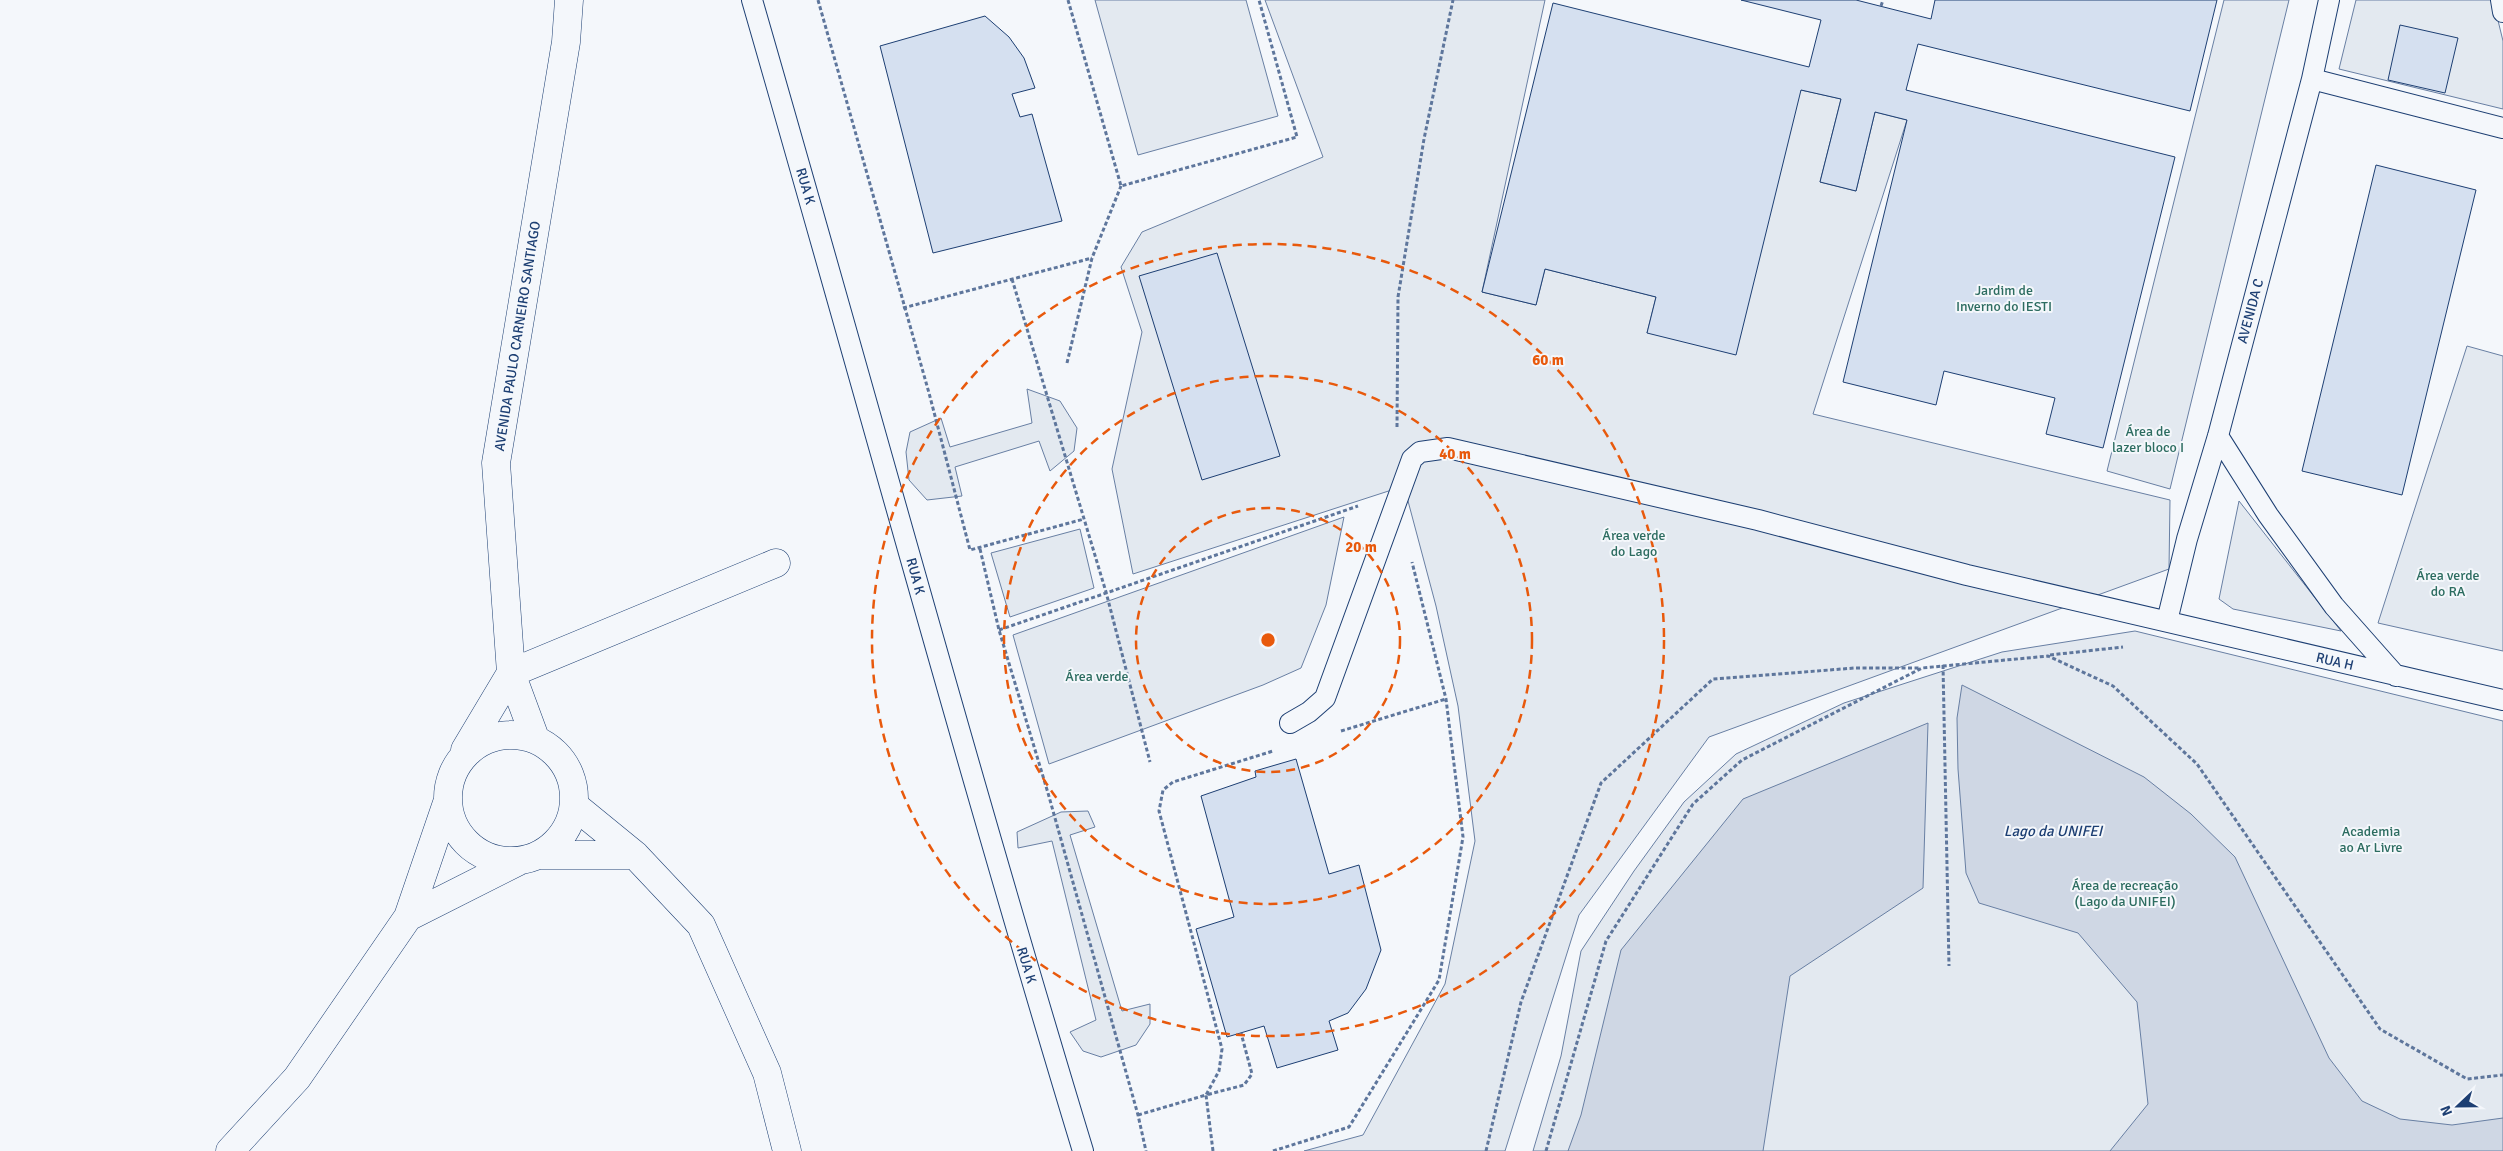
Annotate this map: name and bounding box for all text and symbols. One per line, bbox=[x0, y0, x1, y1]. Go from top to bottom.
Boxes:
street label: RUA K bbox=[792, 166, 819, 207]
street label: AVENIDA PAULO CARNEIRO SANTIAGO bbox=[491, 220, 544, 452]
street label: AVENIDA C bbox=[2234, 277, 2267, 345]
park label: Jardim de Inverno do IESTI bbox=[1956, 282, 2052, 315]
text: 60 m bbox=[1532, 351, 1564, 369]
park label: Área de lazer bloco I bbox=[2112, 423, 2184, 456]
text: 40 m bbox=[1439, 445, 1471, 463]
park label: Área verde do Lago bbox=[1602, 527, 1666, 560]
text: 20 m bbox=[1345, 538, 1377, 556]
street label: RUA K bbox=[902, 556, 929, 597]
park label: Área verde do RA bbox=[2416, 567, 2480, 600]
centre of rings bbox=[1259, 631, 1277, 649]
street label: RUA H bbox=[2314, 649, 2356, 674]
park label: Área verde bbox=[1065, 668, 1129, 685]
water label: Lago da UNIFEI bbox=[2004, 822, 2104, 840]
park label: Academia ao Ar Livre bbox=[2339, 823, 2403, 856]
park label: Área de recreação (Lago da UNIFEI) bbox=[2072, 877, 2178, 910]
street label: RUA K bbox=[1013, 945, 1040, 986]
north arrow bbox=[2433, 1081, 2483, 1131]
text: N bbox=[2437, 1103, 2456, 1118]

